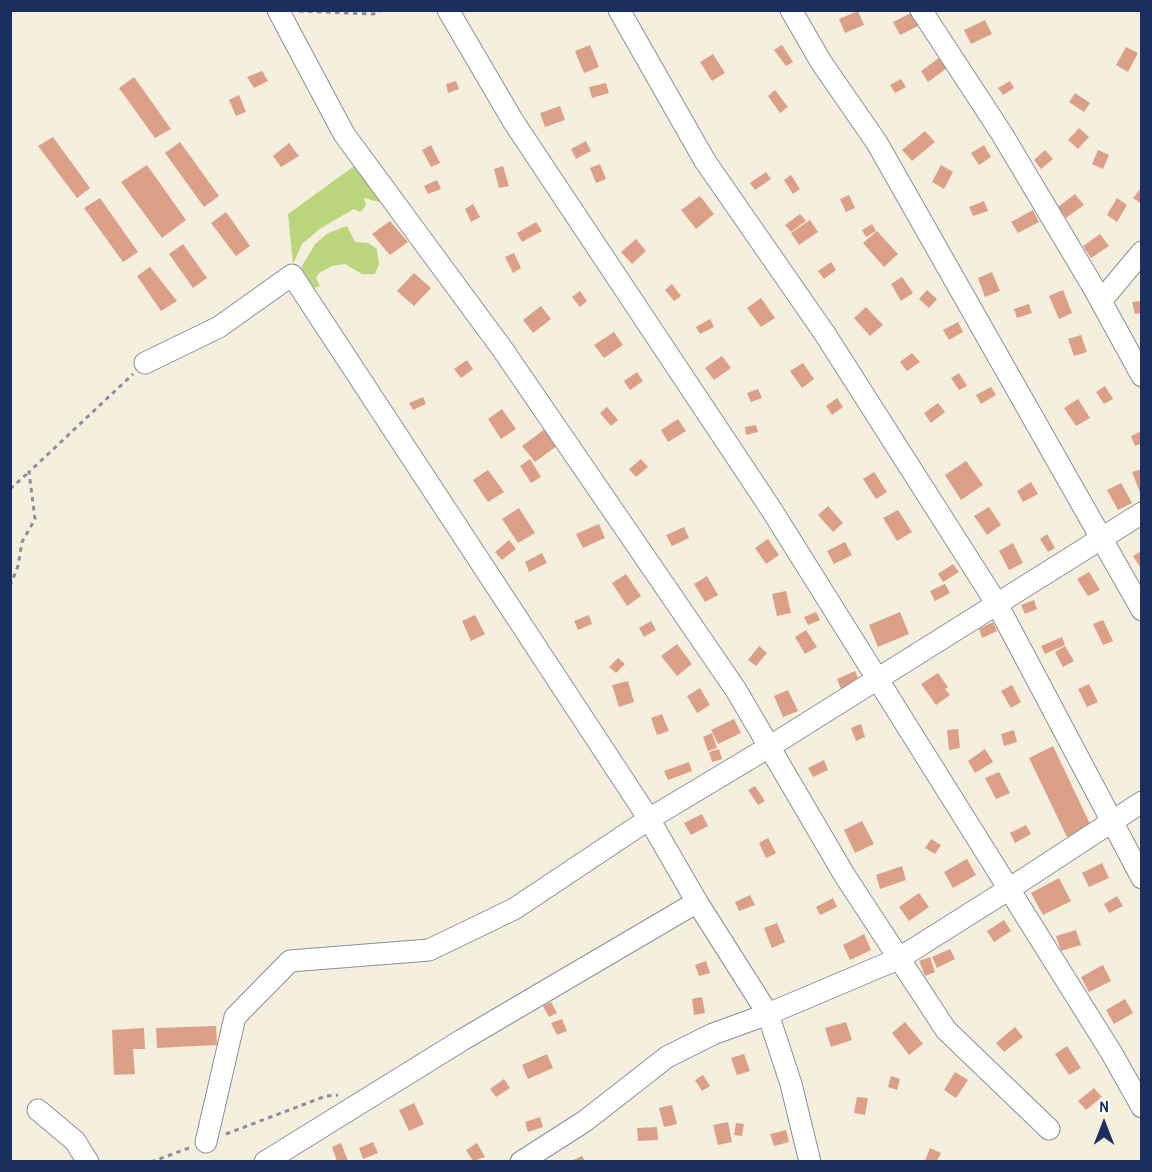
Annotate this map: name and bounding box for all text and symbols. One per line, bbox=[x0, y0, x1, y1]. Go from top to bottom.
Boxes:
north arrow bbox=[1074, 1094, 1134, 1154]
text: N bbox=[1100, 1095, 1108, 1117]

